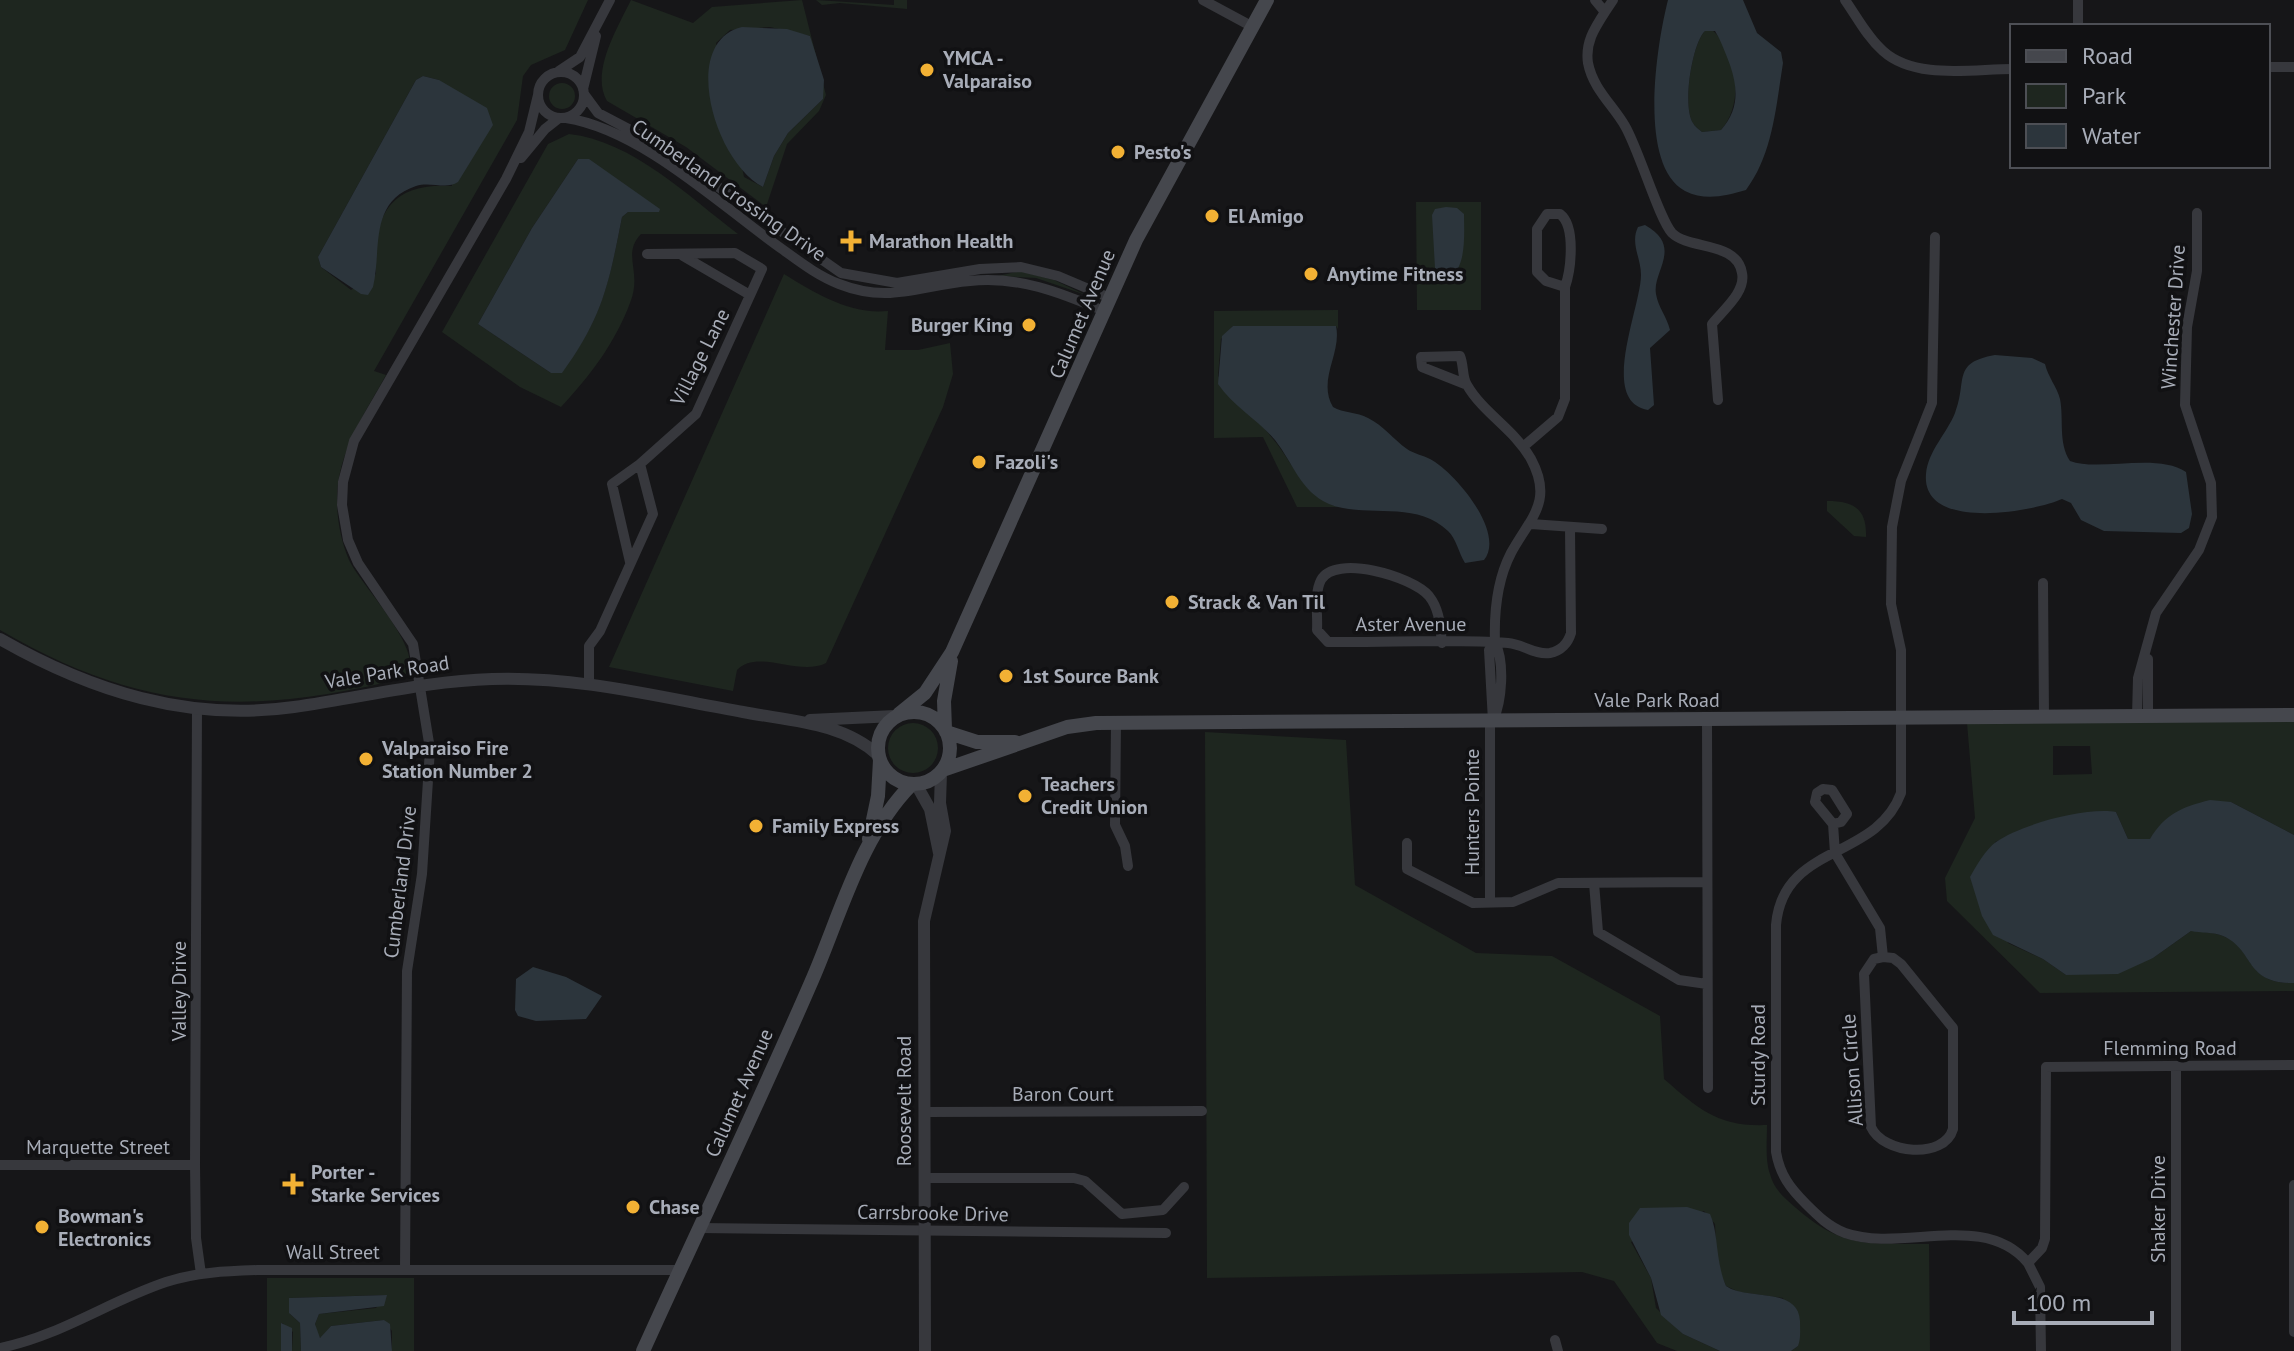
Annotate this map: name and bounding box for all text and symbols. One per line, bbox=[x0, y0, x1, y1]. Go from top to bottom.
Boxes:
legend bbox=[2010, 24, 2270, 168]
text: Road bbox=[2082, 40, 2133, 71]
place label: YMCA - Valparaiso bbox=[942, 45, 1032, 94]
marker: YMCA - Valparaiso bbox=[918, 61, 936, 79]
text: Park bbox=[2082, 80, 2127, 111]
street label: Cumberland Crossing Drive bbox=[627, 113, 831, 267]
text: Water bbox=[2082, 120, 2141, 151]
place label: Pesto's bbox=[1134, 139, 1192, 165]
marker: Pesto's bbox=[1109, 143, 1127, 161]
place label: El Amigo bbox=[1228, 203, 1304, 229]
marker: El Amigo bbox=[1203, 207, 1221, 225]
place label: Marathon Health bbox=[869, 228, 1013, 254]
marker: Marathon Health bbox=[840, 230, 862, 252]
street label: Winchester Drive bbox=[2155, 244, 2191, 390]
street label: Calumet Avenue bbox=[1043, 245, 1121, 383]
place label: Anytime Fitness bbox=[1327, 261, 1463, 287]
marker: Anytime Fitness bbox=[1302, 265, 1320, 283]
street label: Village Lane bbox=[664, 304, 736, 411]
place label: Burger King bbox=[911, 312, 1013, 338]
marker: Burger King bbox=[1020, 316, 1038, 334]
place label: Fazoli's bbox=[995, 449, 1058, 475]
marker: Fazoli's bbox=[970, 453, 988, 471]
place label: Strack & Van Til bbox=[1188, 589, 1325, 615]
marker: Strack & Van Til bbox=[1163, 593, 1181, 611]
street label: Aster Avenue bbox=[1356, 611, 1466, 637]
street label: Vale Park Road bbox=[322, 649, 451, 695]
place label: 1st Source Bank bbox=[1022, 663, 1159, 689]
marker: 1st Source Bank bbox=[997, 667, 1015, 685]
street label: Vale Park Road bbox=[1593, 687, 1720, 713]
place label: Valparaiso Fire Station Number 2 bbox=[381, 735, 533, 784]
street label: Hunters Pointe bbox=[1459, 749, 1485, 875]
marker: Valparaiso Fire Station Number 2 bbox=[357, 750, 375, 768]
place label: Teachers Credit Union bbox=[1041, 771, 1148, 820]
marker: Teachers Credit Union bbox=[1016, 787, 1034, 805]
street label: Cumberland Drive bbox=[378, 804, 422, 960]
place label: Family Express bbox=[772, 813, 899, 839]
marker: Family Express bbox=[747, 817, 765, 835]
street label: Valley Drive bbox=[166, 941, 192, 1042]
street label: Sturdy Road bbox=[1745, 1004, 1771, 1106]
street label: Allison Circle bbox=[1835, 1013, 1869, 1127]
street label: Calumet Avenue bbox=[699, 1025, 779, 1161]
street label: Flemming Road bbox=[2103, 1035, 2237, 1061]
street label: Roosevelt Road bbox=[891, 1036, 917, 1166]
street label: Baron Court bbox=[1012, 1081, 1114, 1107]
street label: Marquette Street bbox=[26, 1134, 170, 1160]
street label: Shaker Drive bbox=[2145, 1155, 2171, 1263]
place label: Porter - Starke Services bbox=[311, 1159, 440, 1208]
marker: Porter - Starke Services bbox=[282, 1173, 304, 1195]
place label: Chase bbox=[649, 1194, 700, 1220]
marker: Chase bbox=[624, 1198, 642, 1216]
street label: Carrsbrooke Drive bbox=[857, 1199, 1009, 1227]
place label: Bowman's Electronics bbox=[58, 1203, 151, 1252]
marker: Bowman's Electronics bbox=[33, 1218, 51, 1236]
street label: Wall Street bbox=[286, 1239, 380, 1265]
scale bar bbox=[2014, 1275, 2152, 1325]
text: 100 m bbox=[2026, 1287, 2091, 1318]

